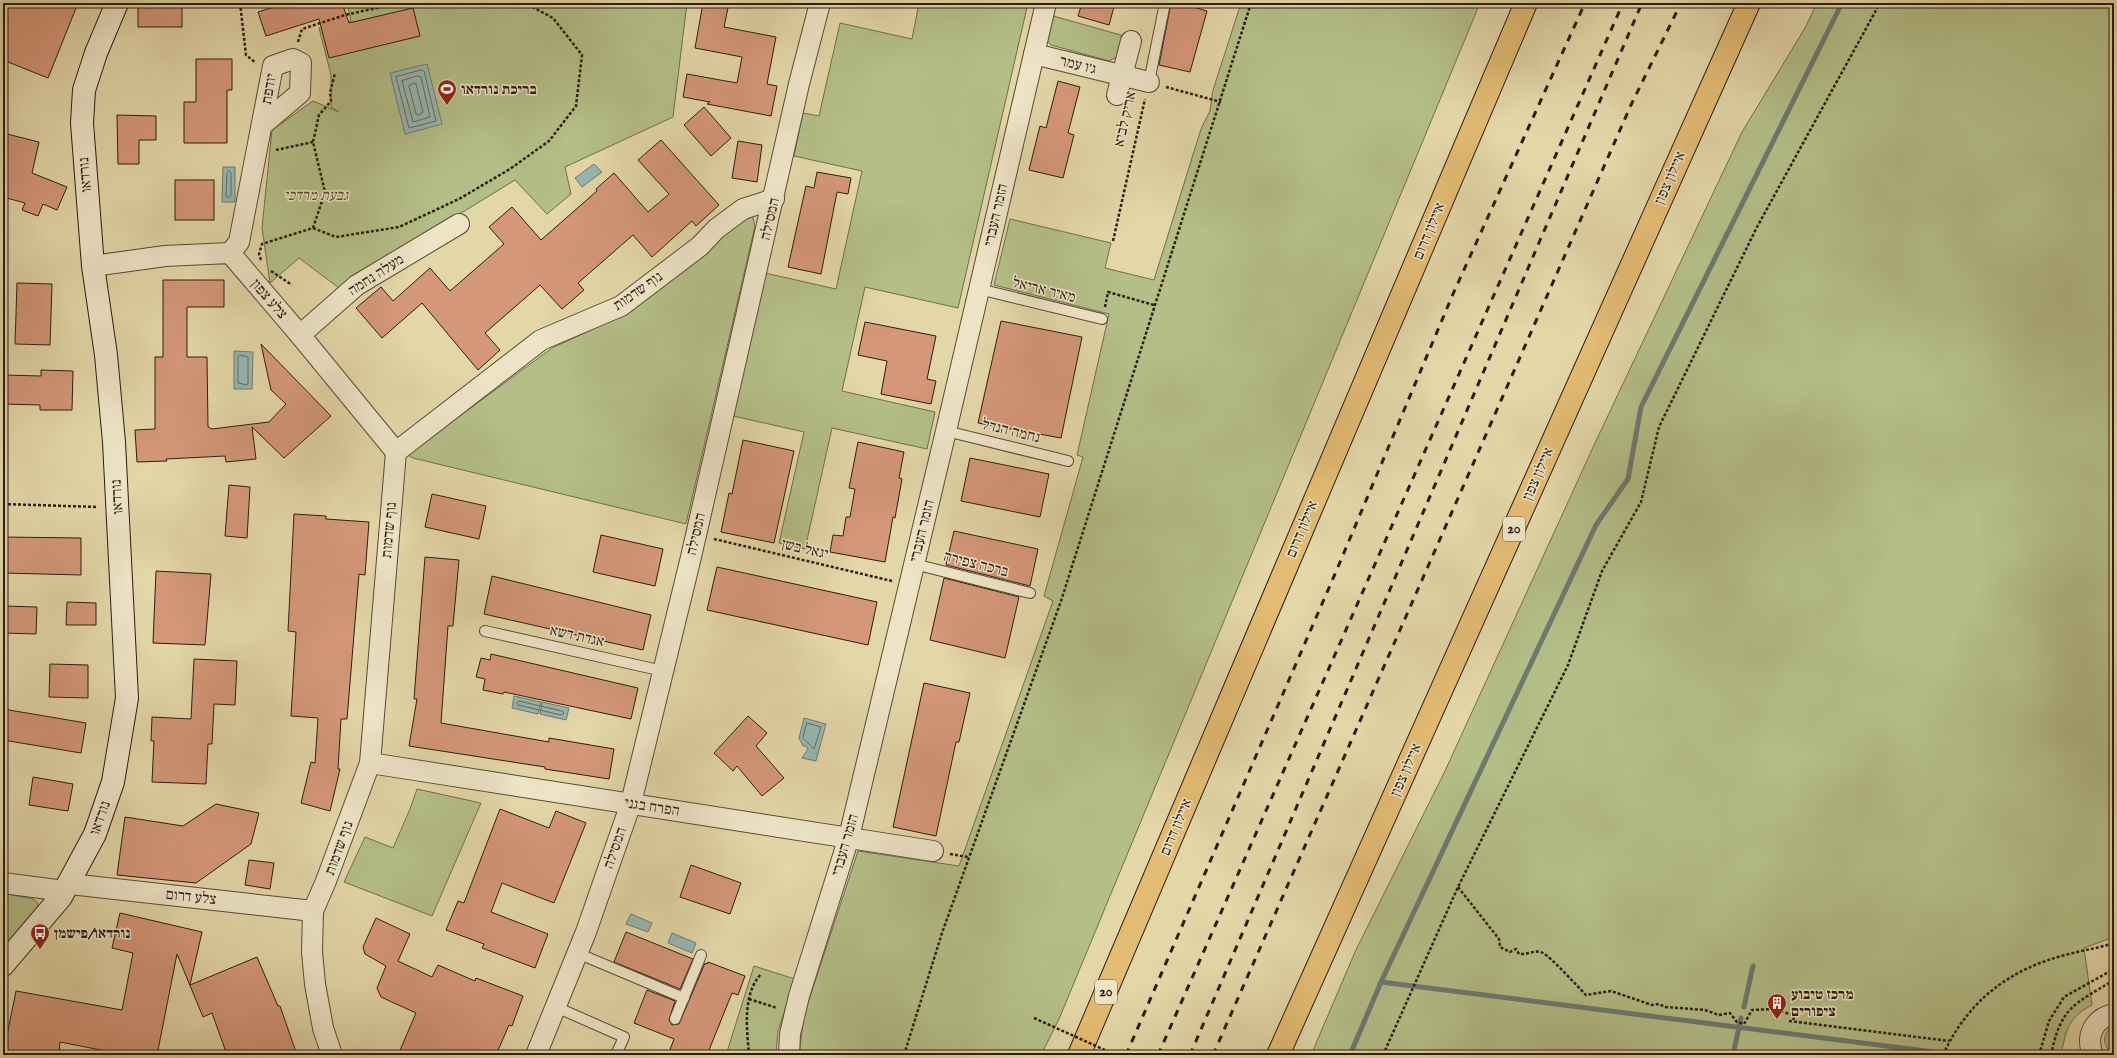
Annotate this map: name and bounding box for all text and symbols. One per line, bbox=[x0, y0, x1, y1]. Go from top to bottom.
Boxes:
street label: ג׳ו עמר bbox=[1058, 51, 1098, 79]
street label: יודפת bbox=[257, 72, 281, 106]
sports icon: בריכת נורדאו bbox=[436, 78, 458, 106]
place label: בריכת נורדאו bbox=[461, 80, 537, 99]
street label: אריק לביא bbox=[1109, 89, 1141, 149]
street label: איילון צפון bbox=[1650, 148, 1690, 208]
street label: נורדאו bbox=[74, 157, 96, 193]
street label: הזמר העברי bbox=[980, 182, 1012, 248]
park label: גבעת מרדכי bbox=[284, 186, 349, 205]
street label: המסילה bbox=[756, 196, 784, 242]
street label: איילון דרום bbox=[1409, 200, 1450, 262]
street label: מעלה נחמה bbox=[344, 250, 408, 300]
street label: נוף שדמות bbox=[610, 267, 666, 315]
street label: מאיר אריאל bbox=[1010, 273, 1078, 307]
street label: צלע צפון bbox=[246, 275, 292, 323]
street label: נחמה הנדל bbox=[980, 415, 1042, 447]
street label: איילון צפון bbox=[1518, 444, 1558, 504]
street label: נורדאו bbox=[107, 479, 127, 515]
street label: הזמר העברי bbox=[905, 498, 939, 564]
street label: איילון דרום bbox=[1282, 498, 1323, 560]
street label: נוף שדמות bbox=[377, 501, 401, 559]
street label: המסילה bbox=[682, 511, 710, 557]
road number: 20 bbox=[1503, 517, 1525, 541]
street label: יגאל בשן bbox=[780, 534, 830, 564]
street label: ברכה צפירה bbox=[941, 547, 1011, 581]
street label: אגדת דשא bbox=[548, 621, 606, 651]
street label: איילון צפון bbox=[1386, 740, 1426, 800]
street label: הפרח בגני bbox=[623, 793, 681, 821]
street label: איילון דרום bbox=[1156, 796, 1197, 858]
street label: נורדאו bbox=[85, 798, 115, 838]
street label: הזמר העברי bbox=[827, 812, 863, 878]
street label: נוף שדמות bbox=[320, 818, 358, 878]
street label: המסילה bbox=[599, 825, 631, 871]
street label: צלע דרום bbox=[165, 885, 217, 909]
bus stop icon: נורדאו/פישמן bbox=[29, 922, 51, 950]
place label: נורדאו/פישמן bbox=[54, 924, 131, 943]
road number: 20 bbox=[1095, 980, 1117, 1004]
place label: מרכז טיבוע ציפורים bbox=[1791, 985, 1854, 1021]
building icon: מרכז טיבוע ציפורים bbox=[1766, 992, 1788, 1020]

